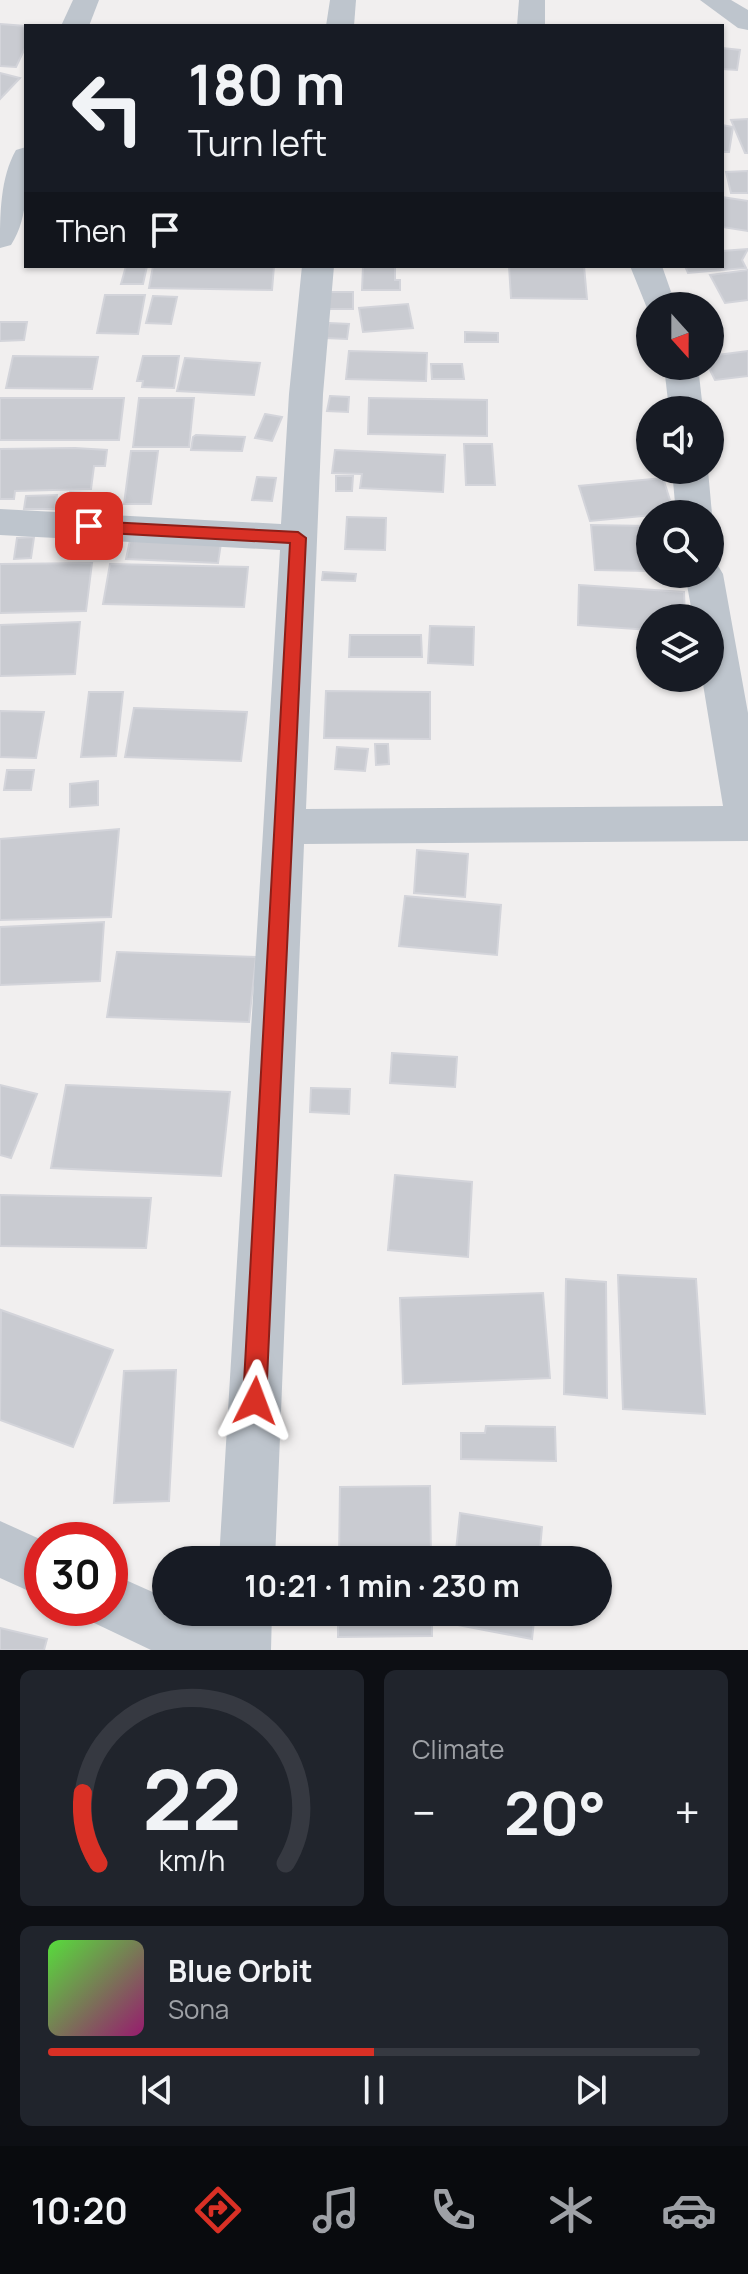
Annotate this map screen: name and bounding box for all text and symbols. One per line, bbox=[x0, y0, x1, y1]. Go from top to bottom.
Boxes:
text: 180 m bbox=[188, 45, 345, 122]
icon: left bbox=[56, 56, 160, 160]
text: Turn left bbox=[188, 118, 327, 167]
icon: arrive bbox=[143, 208, 187, 252]
text: Then bbox=[56, 210, 127, 251]
north arrow bbox=[636, 292, 724, 380]
map controls bbox=[636, 292, 724, 692]
button: sound bbox=[636, 396, 724, 484]
pin bbox=[55, 492, 123, 560]
button: search bbox=[636, 500, 724, 588]
icon: arrive bbox=[67, 504, 111, 548]
button: layers bbox=[636, 604, 724, 692]
position arrow bbox=[213, 1359, 297, 1443]
speed limit sign: 30 bbox=[24, 1522, 128, 1626]
text: 10:21 · 1 min · 230 m bbox=[244, 1565, 520, 1606]
text: Climate bbox=[412, 1731, 504, 1767]
text: 22 bbox=[142, 1741, 242, 1855]
text: 20° bbox=[504, 1771, 606, 1853]
text: − bbox=[412, 1782, 436, 1842]
text: + bbox=[675, 1782, 700, 1842]
text: km/h bbox=[159, 1841, 225, 1880]
text: Blue Orbit bbox=[168, 1950, 313, 1991]
text: Sona bbox=[168, 1991, 229, 2027]
icon: previous bbox=[135, 2068, 179, 2112]
icon: pause bbox=[352, 2068, 396, 2112]
icon: next bbox=[569, 2068, 613, 2112]
icon: directions bbox=[190, 2182, 246, 2238]
icon: music bbox=[308, 2182, 364, 2238]
icon: phone bbox=[425, 2182, 481, 2238]
icon: climate bbox=[543, 2182, 599, 2238]
icon: car bbox=[661, 2182, 717, 2238]
text: 10:20 bbox=[31, 2186, 128, 2235]

